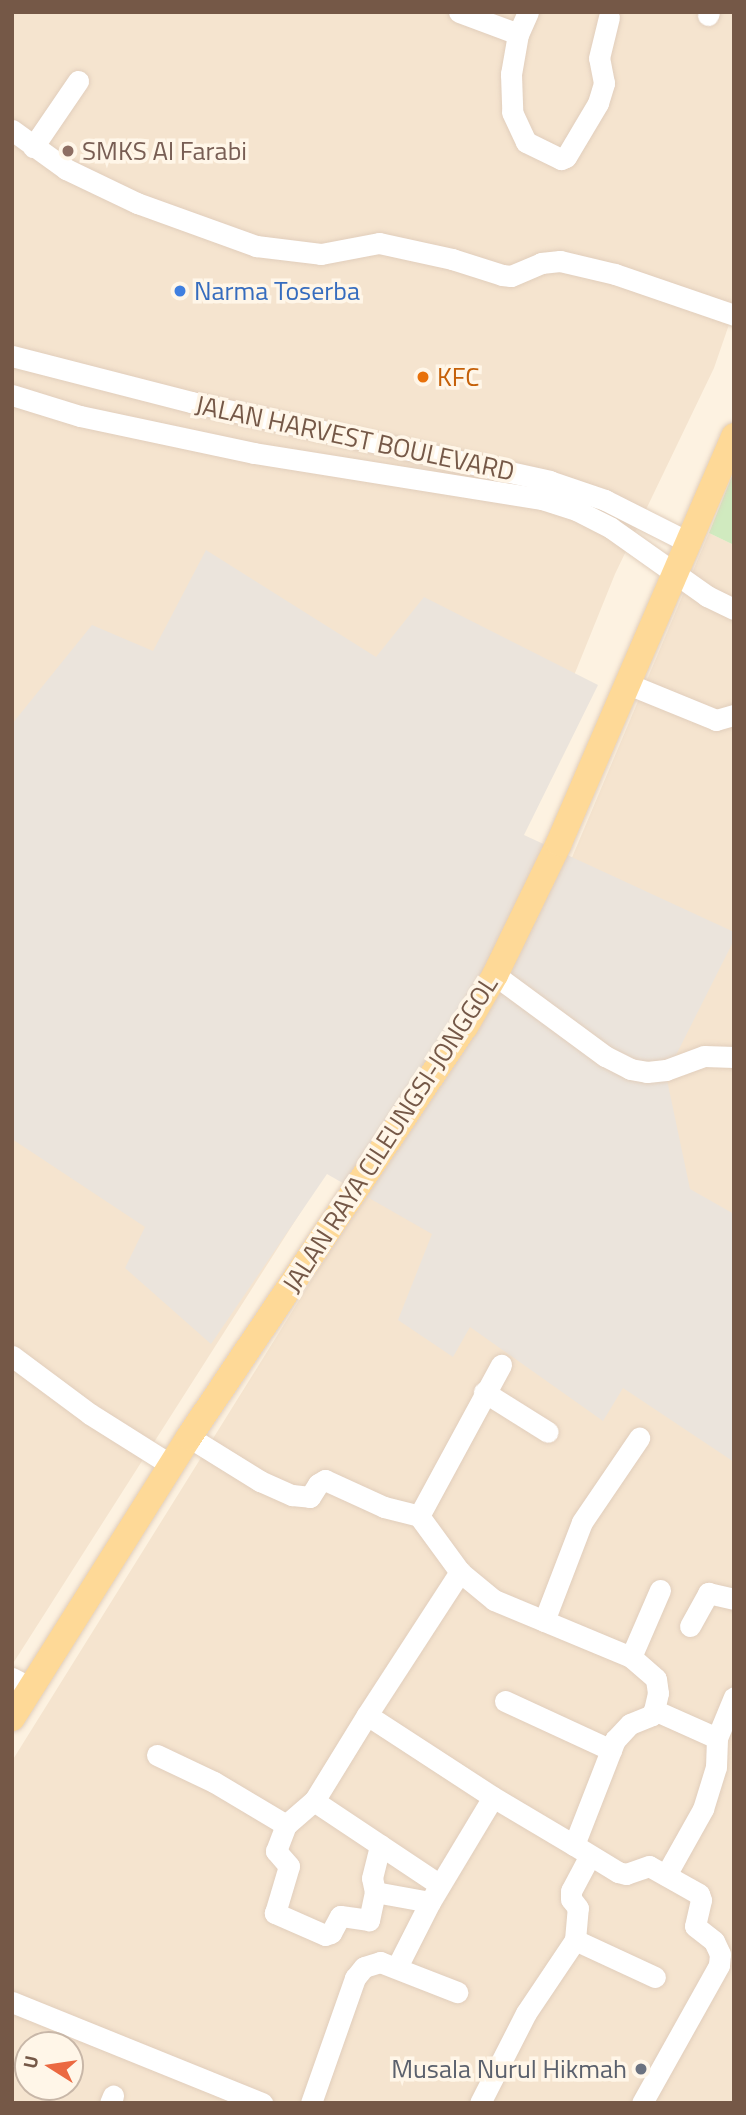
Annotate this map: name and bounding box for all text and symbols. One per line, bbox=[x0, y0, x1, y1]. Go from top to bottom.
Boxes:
place label: SMKS Al Farabi bbox=[82, 135, 247, 167]
marker: SMKS Al Farabi bbox=[60, 143, 76, 159]
place label: Narma Toserba bbox=[194, 275, 360, 307]
marker: Narma Toserba bbox=[172, 283, 188, 299]
place label: KFC bbox=[437, 361, 479, 393]
marker: KFC bbox=[415, 369, 431, 385]
street label: JALAN HARVEST BOULEVARD bbox=[193, 389, 517, 487]
street label: JALAN RAYA CILEUNGSI-JONGGOL bbox=[276, 970, 504, 1298]
north arrow bbox=[14, 2031, 84, 2101]
text: U bbox=[14, 2053, 45, 2071]
place label: Musala Nurul Hikmah bbox=[391, 2053, 627, 2085]
marker: Musala Nurul Hikmah bbox=[633, 2061, 649, 2077]

